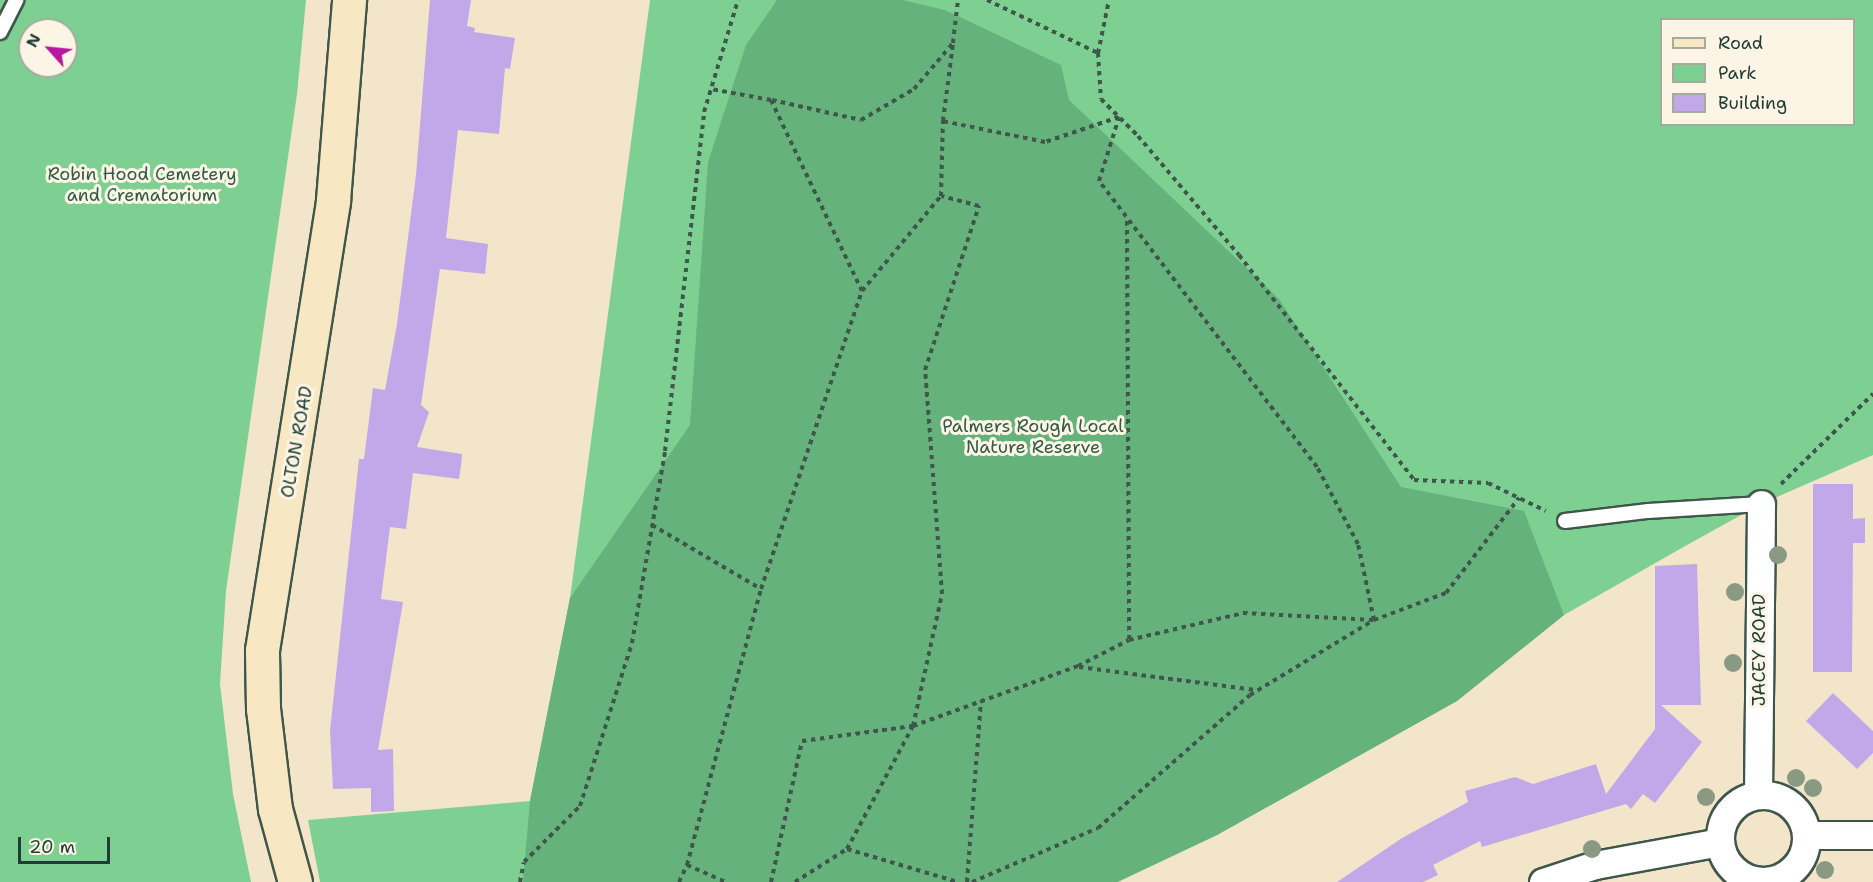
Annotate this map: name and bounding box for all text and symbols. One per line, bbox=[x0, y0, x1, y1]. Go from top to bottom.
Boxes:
north arrow bbox=[18, 18, 78, 78]
legend bbox=[1660, 18, 1855, 126]
text: N bbox=[21, 30, 46, 51]
text: Road bbox=[1718, 31, 1763, 55]
text: Park bbox=[1718, 61, 1757, 85]
text: Building bbox=[1718, 91, 1787, 115]
park label: Robin Hood Cemetery and Crematorium bbox=[47, 164, 237, 207]
street label: OLTON ROAD bbox=[277, 384, 317, 500]
park label: Palmers Rough Local Nature Reserve bbox=[942, 416, 1124, 458]
street label: JACEY ROAD bbox=[1748, 594, 1770, 706]
scale bar bbox=[21, 825, 112, 863]
text: 20 m bbox=[29, 835, 75, 859]

